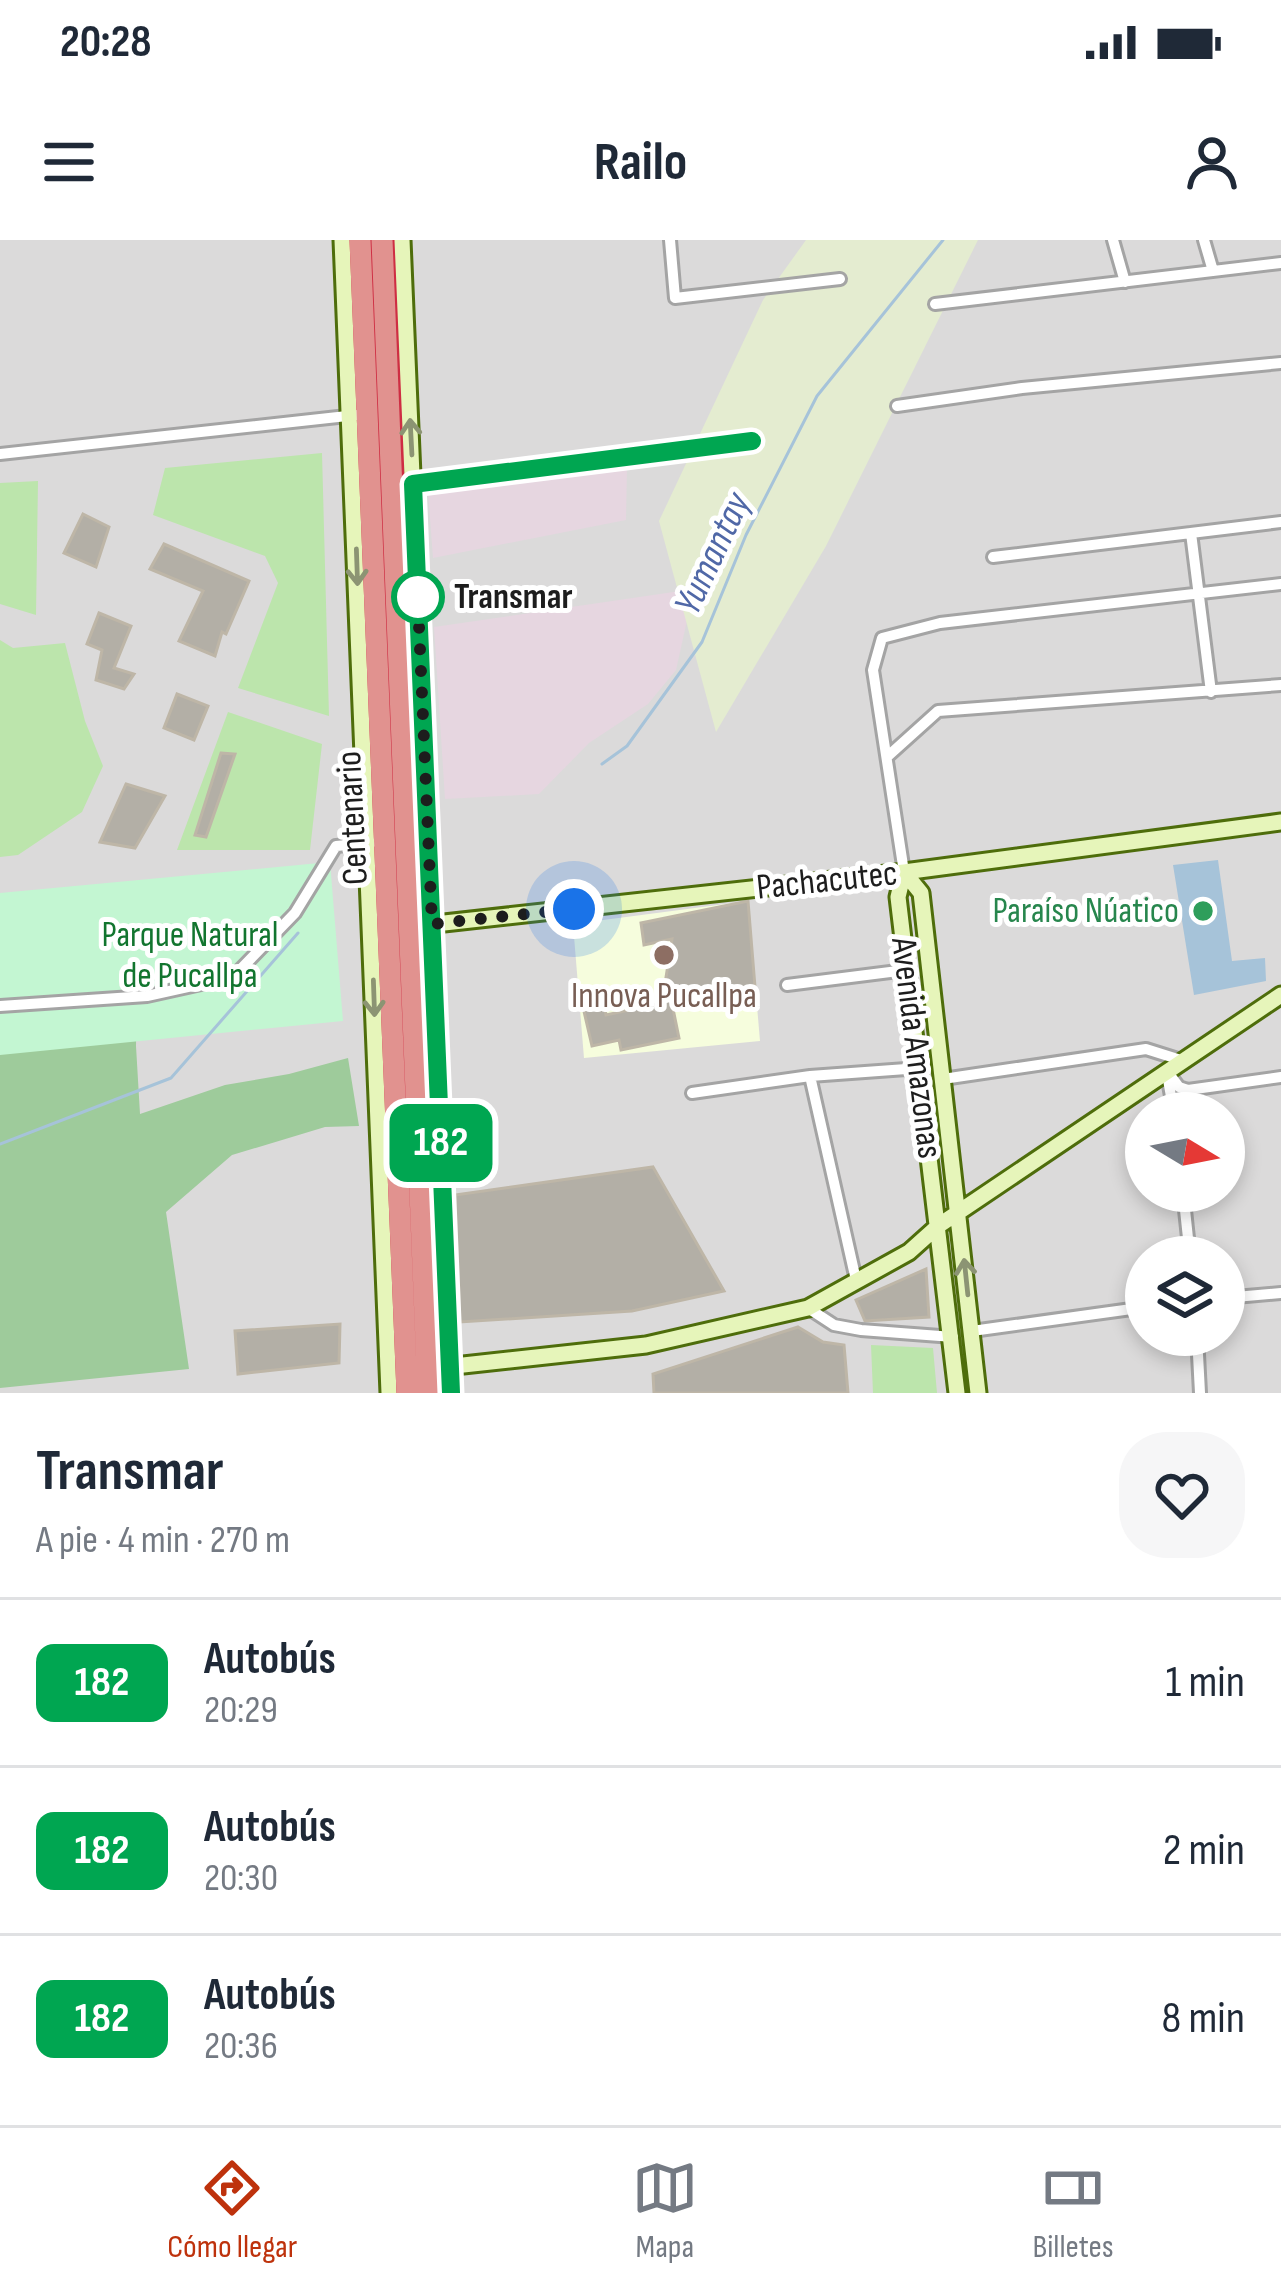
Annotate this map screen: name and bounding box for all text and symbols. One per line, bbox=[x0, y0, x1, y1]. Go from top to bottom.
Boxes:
text: 20:28 bbox=[60, 15, 152, 70]
icon: menu bbox=[36, 129, 102, 195]
icon: person bbox=[1179, 129, 1245, 195]
text: Railo bbox=[594, 130, 687, 195]
one-way arrow bbox=[399, 418, 422, 457]
water label: Yumantay bbox=[664, 484, 762, 622]
one-way arrow bbox=[346, 547, 369, 586]
marker: Transmar bbox=[393, 572, 443, 622]
place label: Transmar bbox=[454, 576, 573, 619]
street label: Centenario bbox=[328, 750, 378, 886]
street label: Pachacutec bbox=[755, 852, 899, 910]
your location bbox=[544, 879, 604, 939]
place label: Paraíso Núatico bbox=[992, 890, 1179, 933]
marker: Paraíso Núatico bbox=[1190, 898, 1216, 924]
park label: Parque Natural de Pucallpa bbox=[101, 914, 279, 998]
street label: Avenida Amazonas bbox=[881, 934, 951, 1161]
marker: Innova Pucallpa bbox=[651, 942, 677, 968]
place label: Innova Pucallpa bbox=[571, 975, 757, 1018]
one-way arrow bbox=[363, 978, 386, 1017]
north arrow bbox=[1125, 1092, 1245, 1212]
map controls bbox=[1125, 1092, 1245, 1356]
line badge: 182 bbox=[372, 1104, 510, 1182]
text: 182 bbox=[413, 1117, 469, 1168]
button: layers bbox=[1125, 1236, 1245, 1356]
one-way arrow bbox=[954, 1258, 977, 1297]
button: heart bbox=[1119, 1432, 1245, 1558]
text: Transmar bbox=[36, 1438, 224, 1506]
text: A pie · 4 min · 270 m bbox=[36, 1517, 290, 1564]
text: Autobús bbox=[204, 1632, 336, 1687]
text: 1 min bbox=[1166, 1655, 1245, 1710]
text: 182 bbox=[74, 1657, 130, 1708]
text: 20:29 bbox=[204, 1687, 278, 1734]
text: Autobús bbox=[204, 1800, 336, 1855]
text: 2 min bbox=[1163, 1823, 1245, 1878]
text: 182 bbox=[74, 1825, 130, 1876]
text: 20:30 bbox=[204, 1855, 278, 1902]
text: Autobús bbox=[204, 1968, 336, 2023]
text: 8 min bbox=[1162, 1991, 1245, 2046]
text: 182 bbox=[74, 1993, 130, 2044]
text: 20:36 bbox=[204, 2023, 278, 2070]
tab: Cómo llegar bbox=[167, 2155, 297, 2267]
tab: Mapa bbox=[632, 2155, 698, 2267]
tab: Billetes bbox=[1032, 2155, 1114, 2267]

